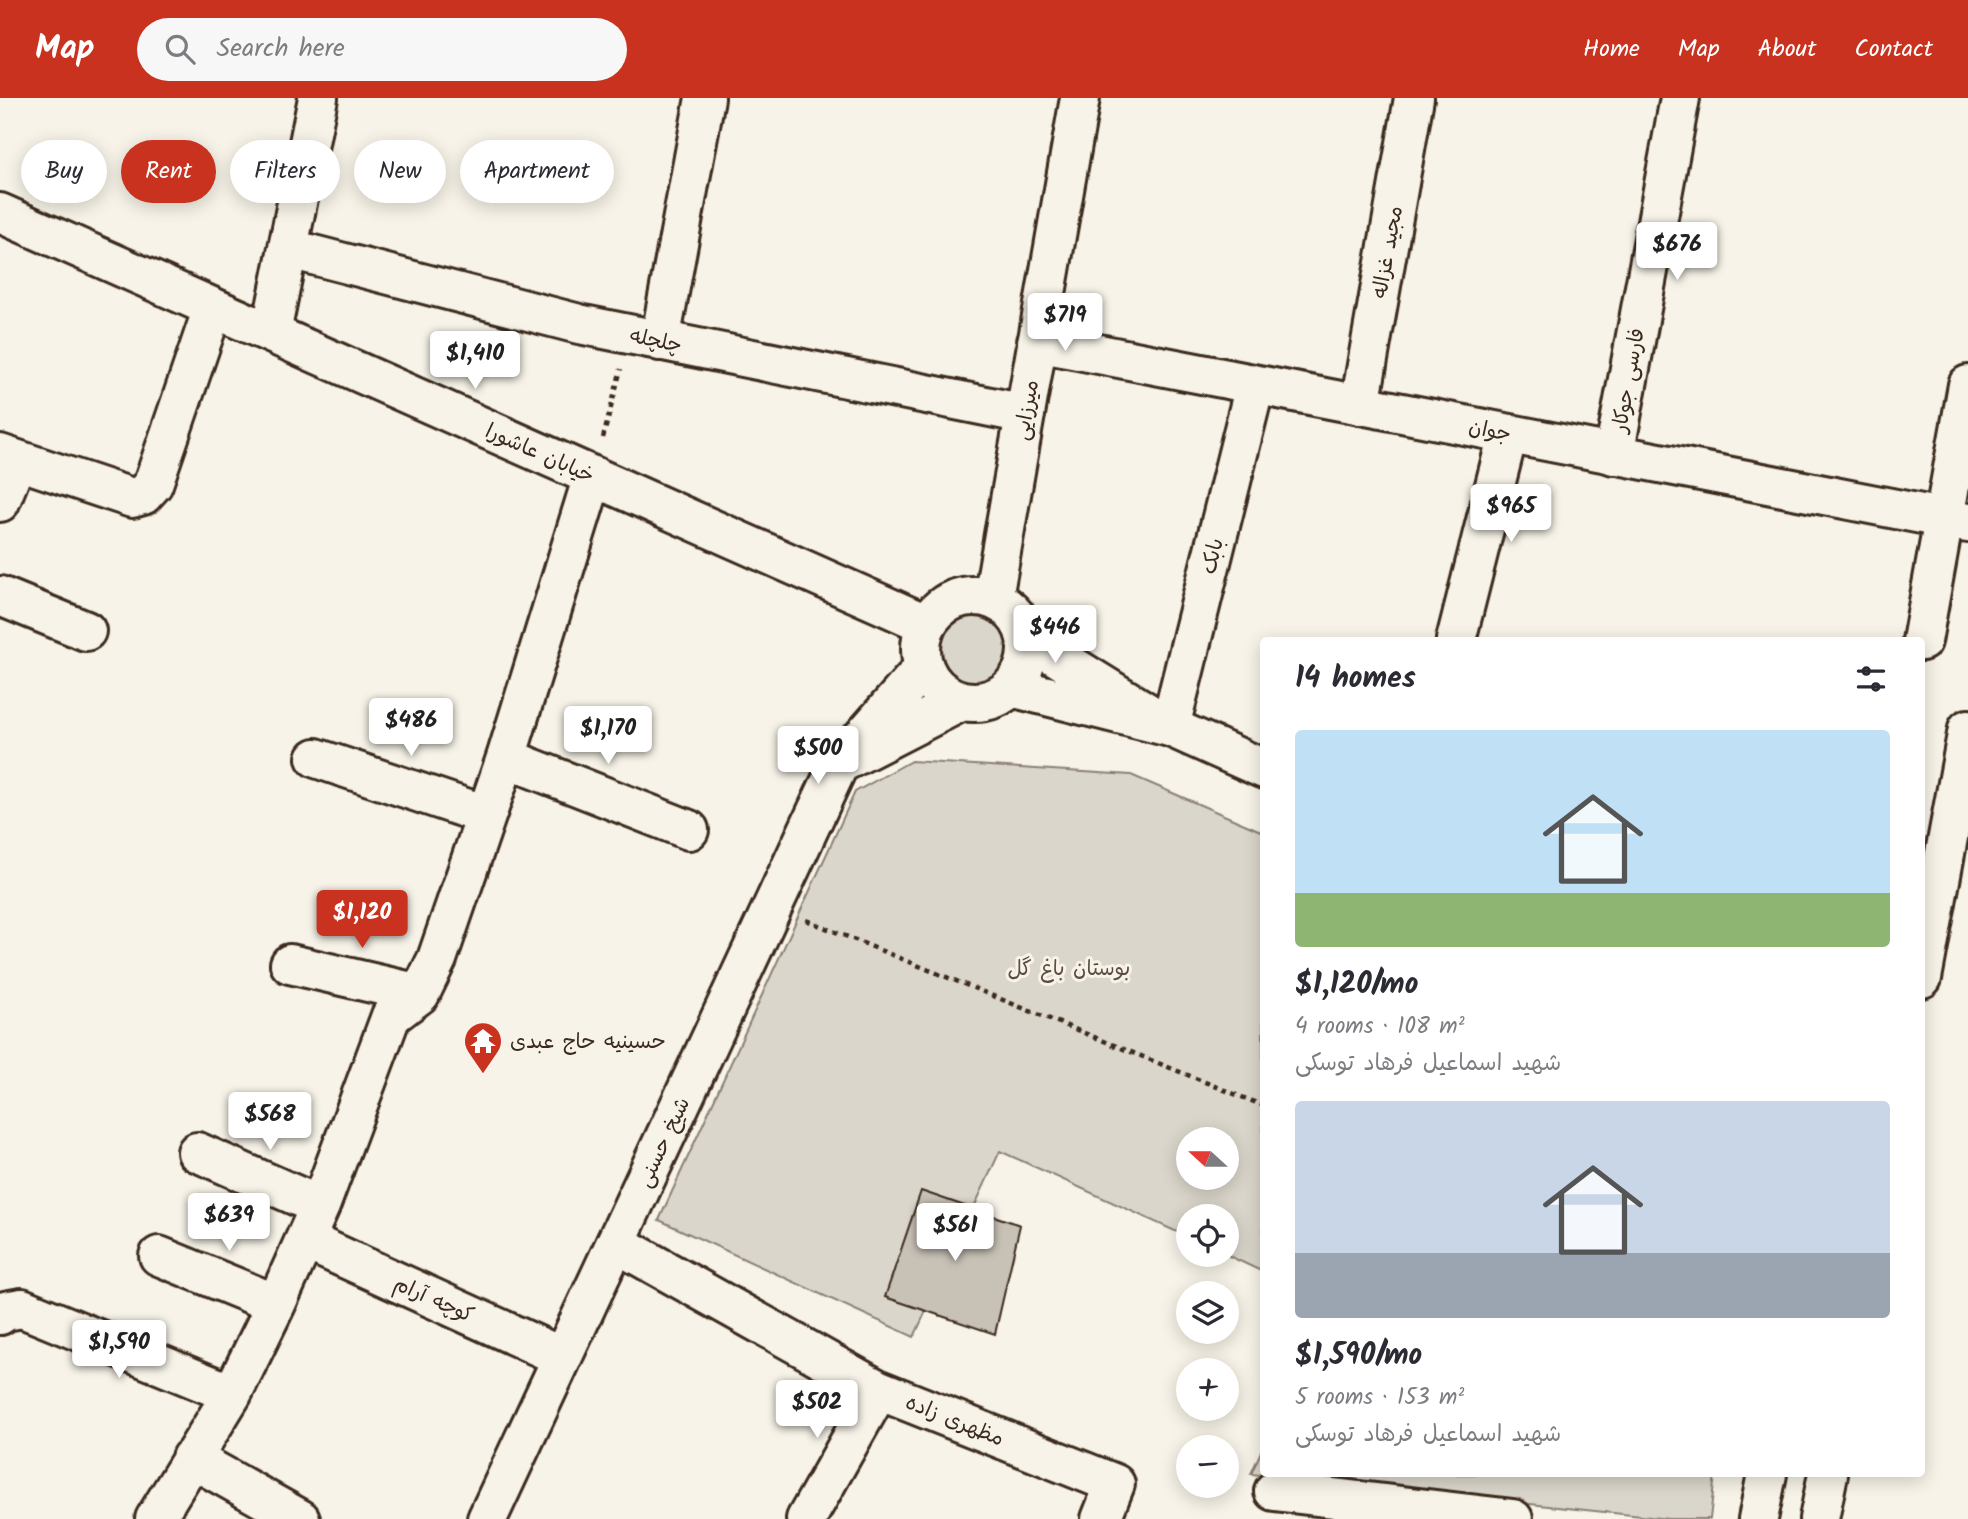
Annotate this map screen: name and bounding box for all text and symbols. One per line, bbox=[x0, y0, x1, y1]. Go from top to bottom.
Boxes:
search box bbox=[137, 18, 627, 81]
text: Map bbox=[35, 23, 95, 76]
text: Search here bbox=[217, 28, 345, 70]
icon: search bbox=[161, 30, 199, 68]
text: Home bbox=[1583, 30, 1640, 69]
text: Map bbox=[1678, 30, 1720, 69]
text: About bbox=[1758, 30, 1816, 69]
text: Contact bbox=[1854, 30, 1933, 69]
chip: Buy bbox=[21, 140, 107, 203]
chip: Rent bbox=[121, 140, 216, 203]
chip: Filters bbox=[230, 140, 340, 203]
chip: New bbox=[354, 140, 446, 203]
chip: Apartment bbox=[460, 140, 614, 203]
street label: مجید غزاله bbox=[1364, 203, 1413, 301]
pin: $676 bbox=[1636, 222, 1718, 282]
text: $676 bbox=[1652, 227, 1702, 263]
pin: $719 bbox=[1024, 294, 1106, 353]
text: $719 bbox=[1043, 298, 1087, 334]
street label: چلچله bbox=[627, 320, 685, 363]
street label: فارسی جوکار bbox=[1604, 325, 1655, 437]
pin: $1,410 bbox=[418, 331, 532, 391]
text: $1,410 bbox=[446, 336, 504, 372]
street label: میرزایی bbox=[1006, 377, 1049, 443]
street label: جوان bbox=[1466, 411, 1514, 452]
street label: خیابان عاشورا bbox=[479, 416, 599, 493]
pin: $965 bbox=[1470, 484, 1552, 544]
text: $965 bbox=[1486, 489, 1536, 525]
street label: بابک bbox=[1193, 535, 1234, 578]
pin: $446 bbox=[1014, 606, 1096, 665]
text: $446 bbox=[1029, 610, 1081, 646]
text: 14 homes bbox=[1295, 655, 1416, 703]
icon: filters bbox=[1852, 660, 1890, 698]
pin: $486 bbox=[370, 698, 452, 758]
text: $486 bbox=[385, 703, 437, 739]
pin: $1,170 bbox=[551, 706, 665, 766]
text: $1,170 bbox=[580, 711, 636, 747]
pin: $500 bbox=[777, 726, 859, 786]
text: $500 bbox=[794, 731, 842, 767]
icon: home bbox=[1530, 776, 1656, 902]
pin: $1,120 bbox=[305, 890, 419, 950]
text: $1,120 bbox=[333, 895, 391, 931]
park label: بوستان باغ گل bbox=[1008, 953, 1130, 986]
text: $1,120/mo bbox=[1295, 961, 1418, 1009]
text: 4 rooms · 108 m² bbox=[1295, 1009, 1465, 1045]
temple icon: حسینیه حاج عبدی bbox=[462, 1020, 504, 1075]
place label: حسینیه حاج عبدی bbox=[510, 1026, 666, 1059]
text: شهید اسماعیل فرهاد توسکی bbox=[1295, 1046, 1561, 1082]
street label: شیخ حسنی bbox=[629, 1092, 700, 1193]
pin: $568 bbox=[229, 1093, 311, 1152]
text: $568 bbox=[244, 1097, 296, 1133]
north arrow bbox=[1176, 1127, 1239, 1190]
map controls bbox=[1176, 1127, 1239, 1498]
icon: home bbox=[1530, 1147, 1656, 1273]
pin: $639 bbox=[188, 1194, 270, 1253]
text: $639 bbox=[204, 1198, 254, 1234]
pin: $561 bbox=[914, 1204, 996, 1263]
button: locate bbox=[1176, 1204, 1239, 1267]
text: $561 bbox=[933, 1208, 977, 1244]
street label: کوچه آرام bbox=[388, 1268, 479, 1333]
button: layers bbox=[1176, 1281, 1239, 1344]
pin: $1,590 bbox=[62, 1320, 176, 1380]
text: $1,590 bbox=[88, 1325, 150, 1361]
text: $1,590/mo bbox=[1295, 1332, 1422, 1380]
button: + bbox=[1176, 1358, 1239, 1421]
pin: $502 bbox=[776, 1380, 858, 1440]
text: 5 rooms · 153 m² bbox=[1295, 1380, 1464, 1416]
text: $502 bbox=[792, 1385, 842, 1421]
street label: مظهری زاده bbox=[900, 1387, 1009, 1456]
text: شهید اسماعیل فرهاد توسکی bbox=[1295, 1417, 1561, 1453]
button: − bbox=[1176, 1435, 1239, 1498]

